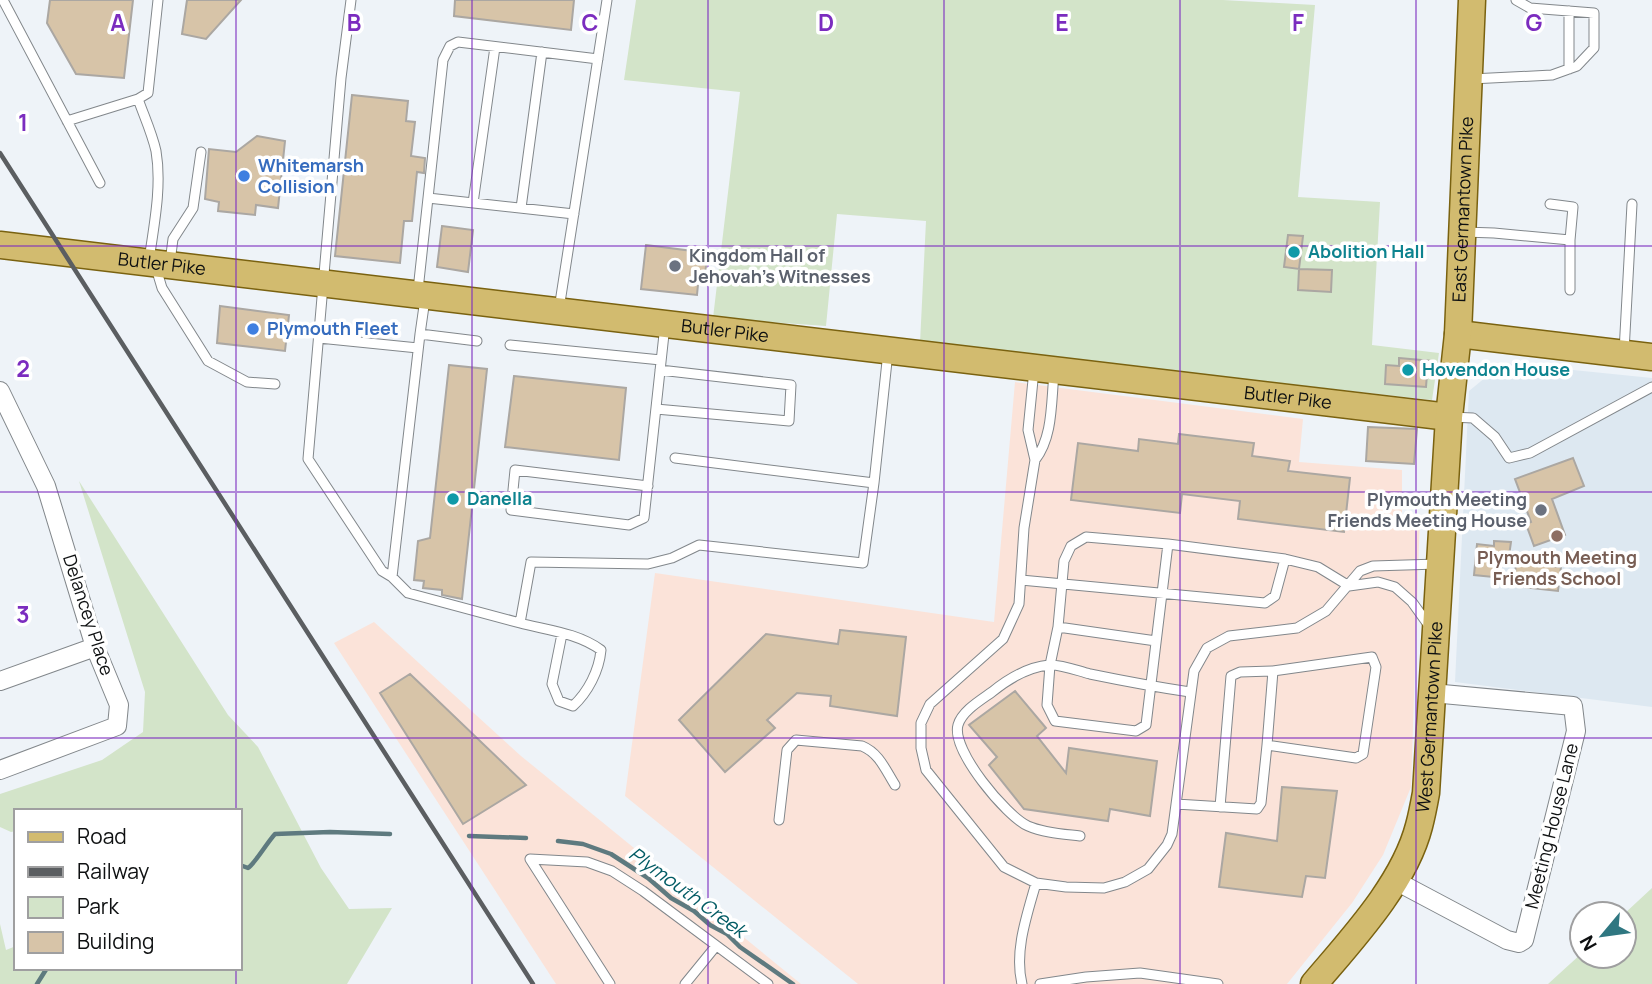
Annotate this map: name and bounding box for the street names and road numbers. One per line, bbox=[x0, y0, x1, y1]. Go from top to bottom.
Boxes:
street label: East Germantown Pike bbox=[1446, 116, 1478, 303]
street label: Butler Pike bbox=[117, 246, 207, 280]
street label: Butler Pike bbox=[680, 313, 770, 347]
street label: Butler Pike bbox=[1243, 380, 1333, 414]
street label: Delancey Place bbox=[58, 551, 120, 678]
street label: West Germantown Pike bbox=[1410, 621, 1447, 815]
street label: Meeting House Lane bbox=[1519, 740, 1583, 911]

